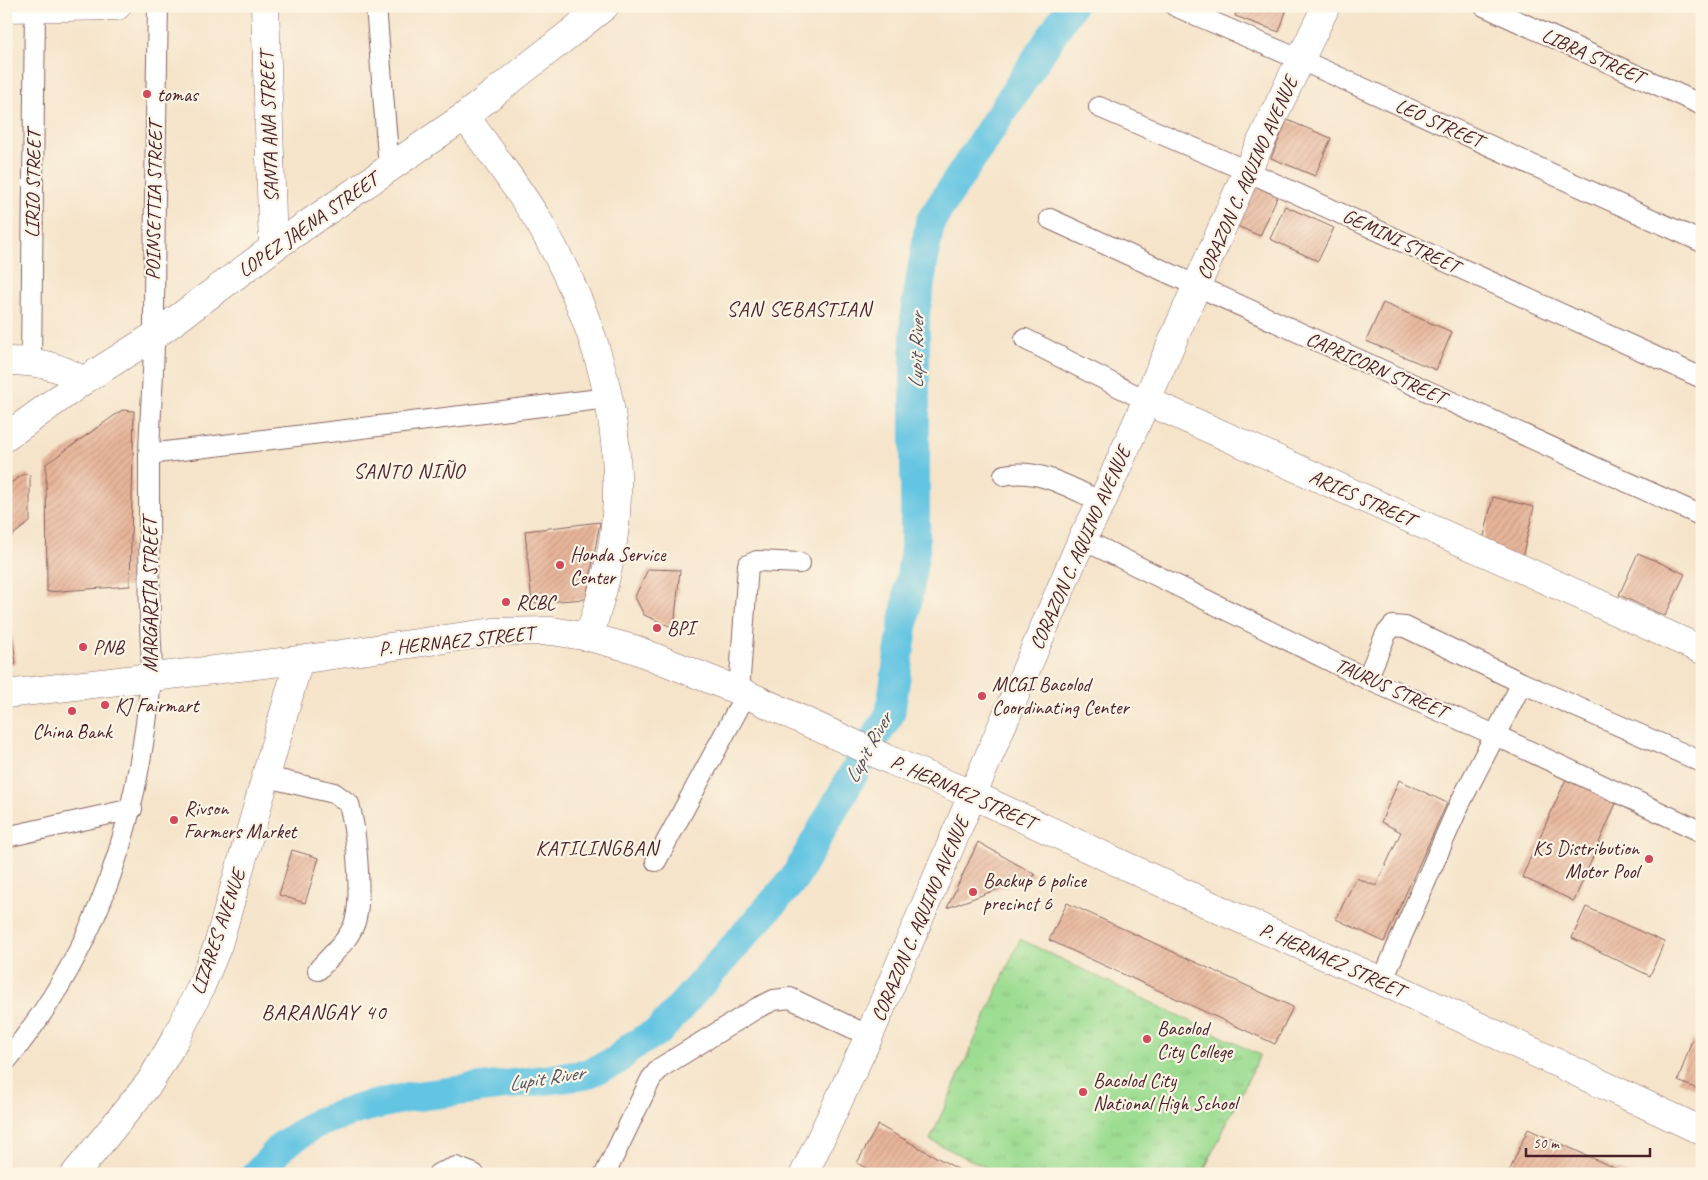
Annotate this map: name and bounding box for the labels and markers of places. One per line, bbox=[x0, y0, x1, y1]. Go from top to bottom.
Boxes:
place label: tomas bbox=[157, 82, 200, 107]
marker: tomas bbox=[141, 88, 153, 100]
place label: Honda Service Center bbox=[570, 542, 667, 590]
marker: Honda Service Center bbox=[554, 559, 566, 571]
place label: RCBC bbox=[516, 590, 558, 615]
marker: RCBC bbox=[500, 596, 512, 608]
place label: BPI bbox=[667, 616, 699, 641]
marker: BPI bbox=[651, 622, 663, 634]
place label: PNB bbox=[93, 635, 126, 660]
marker: PNB bbox=[77, 641, 89, 653]
place label: MCGI Bacolod Coordinating Center bbox=[992, 672, 1130, 720]
marker: MCGI Bacolod Coordinating Center bbox=[976, 690, 988, 702]
place label: KJ Fairmart bbox=[115, 693, 201, 718]
marker: KJ Fairmart bbox=[99, 699, 111, 711]
marker: China Bank bbox=[66, 705, 78, 717]
place label: China Bank bbox=[32, 719, 113, 744]
place label: Rivson Farmers Market bbox=[184, 796, 299, 844]
marker: Rivson Farmers Market bbox=[168, 814, 180, 826]
place label: K5 Distribution Motor Pool bbox=[1533, 836, 1643, 884]
marker: K5 Distribution Motor Pool bbox=[1643, 853, 1655, 865]
place label: Backup 6 police precinct 6 bbox=[983, 868, 1087, 916]
marker: Backup 6 police precinct 6 bbox=[967, 886, 979, 898]
place label: Bacolod City College bbox=[1157, 1016, 1234, 1064]
marker: Bacolod City College bbox=[1141, 1033, 1153, 1045]
place label: Bacolod City National High School bbox=[1093, 1068, 1241, 1116]
marker: Bacolod City National High School bbox=[1077, 1086, 1089, 1098]

